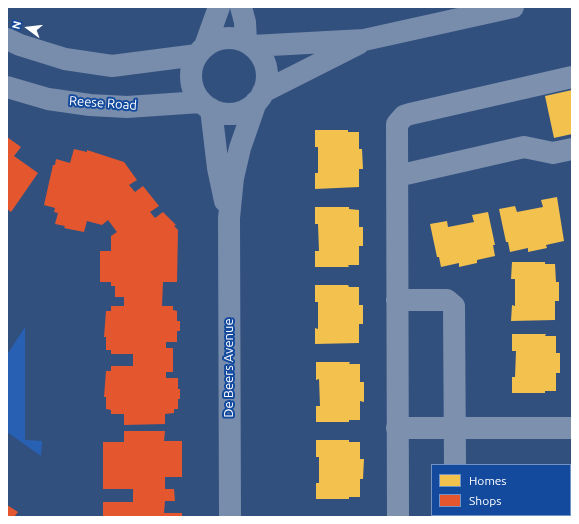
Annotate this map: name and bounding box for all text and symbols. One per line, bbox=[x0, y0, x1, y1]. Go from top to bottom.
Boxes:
north arrow bbox=[8, 8, 48, 48]
text: N bbox=[10, 19, 23, 30]
street label: Reese Road bbox=[68, 93, 138, 113]
street label: De Beers Avenue bbox=[221, 318, 237, 418]
legend bbox=[431, 464, 571, 516]
text: Homes bbox=[469, 474, 507, 487]
text: Shops bbox=[469, 494, 501, 507]

